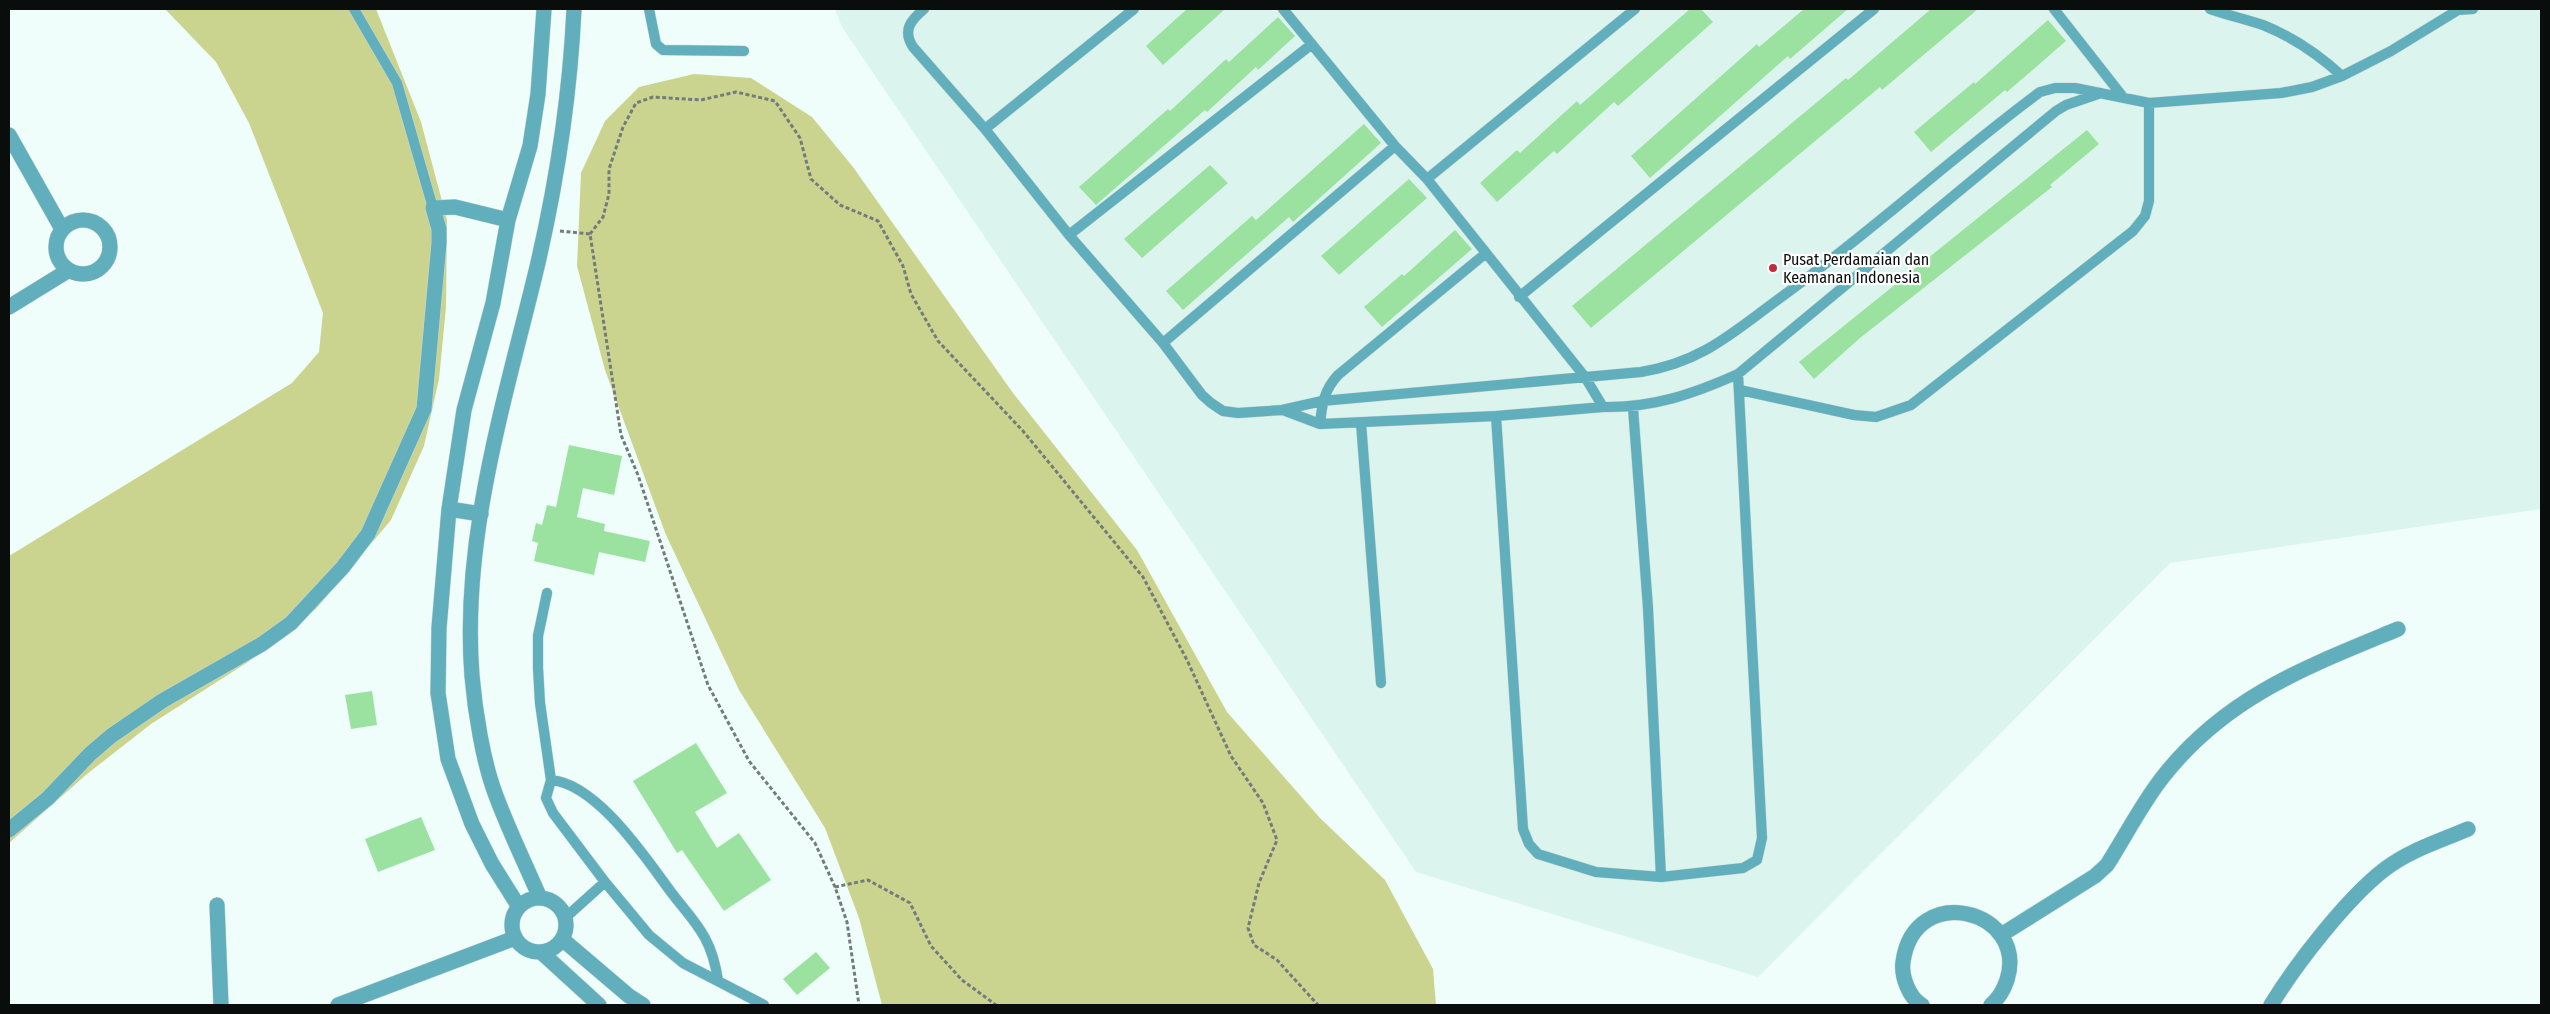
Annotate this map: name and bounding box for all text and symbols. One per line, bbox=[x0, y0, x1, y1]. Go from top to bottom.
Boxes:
place label: Pusat Perdamaian dan Keamanan Indonesia bbox=[1783, 250, 1929, 287]
marker: Pusat Perdamaian dan Keamanan Indonesia bbox=[1767, 262, 1779, 274]

